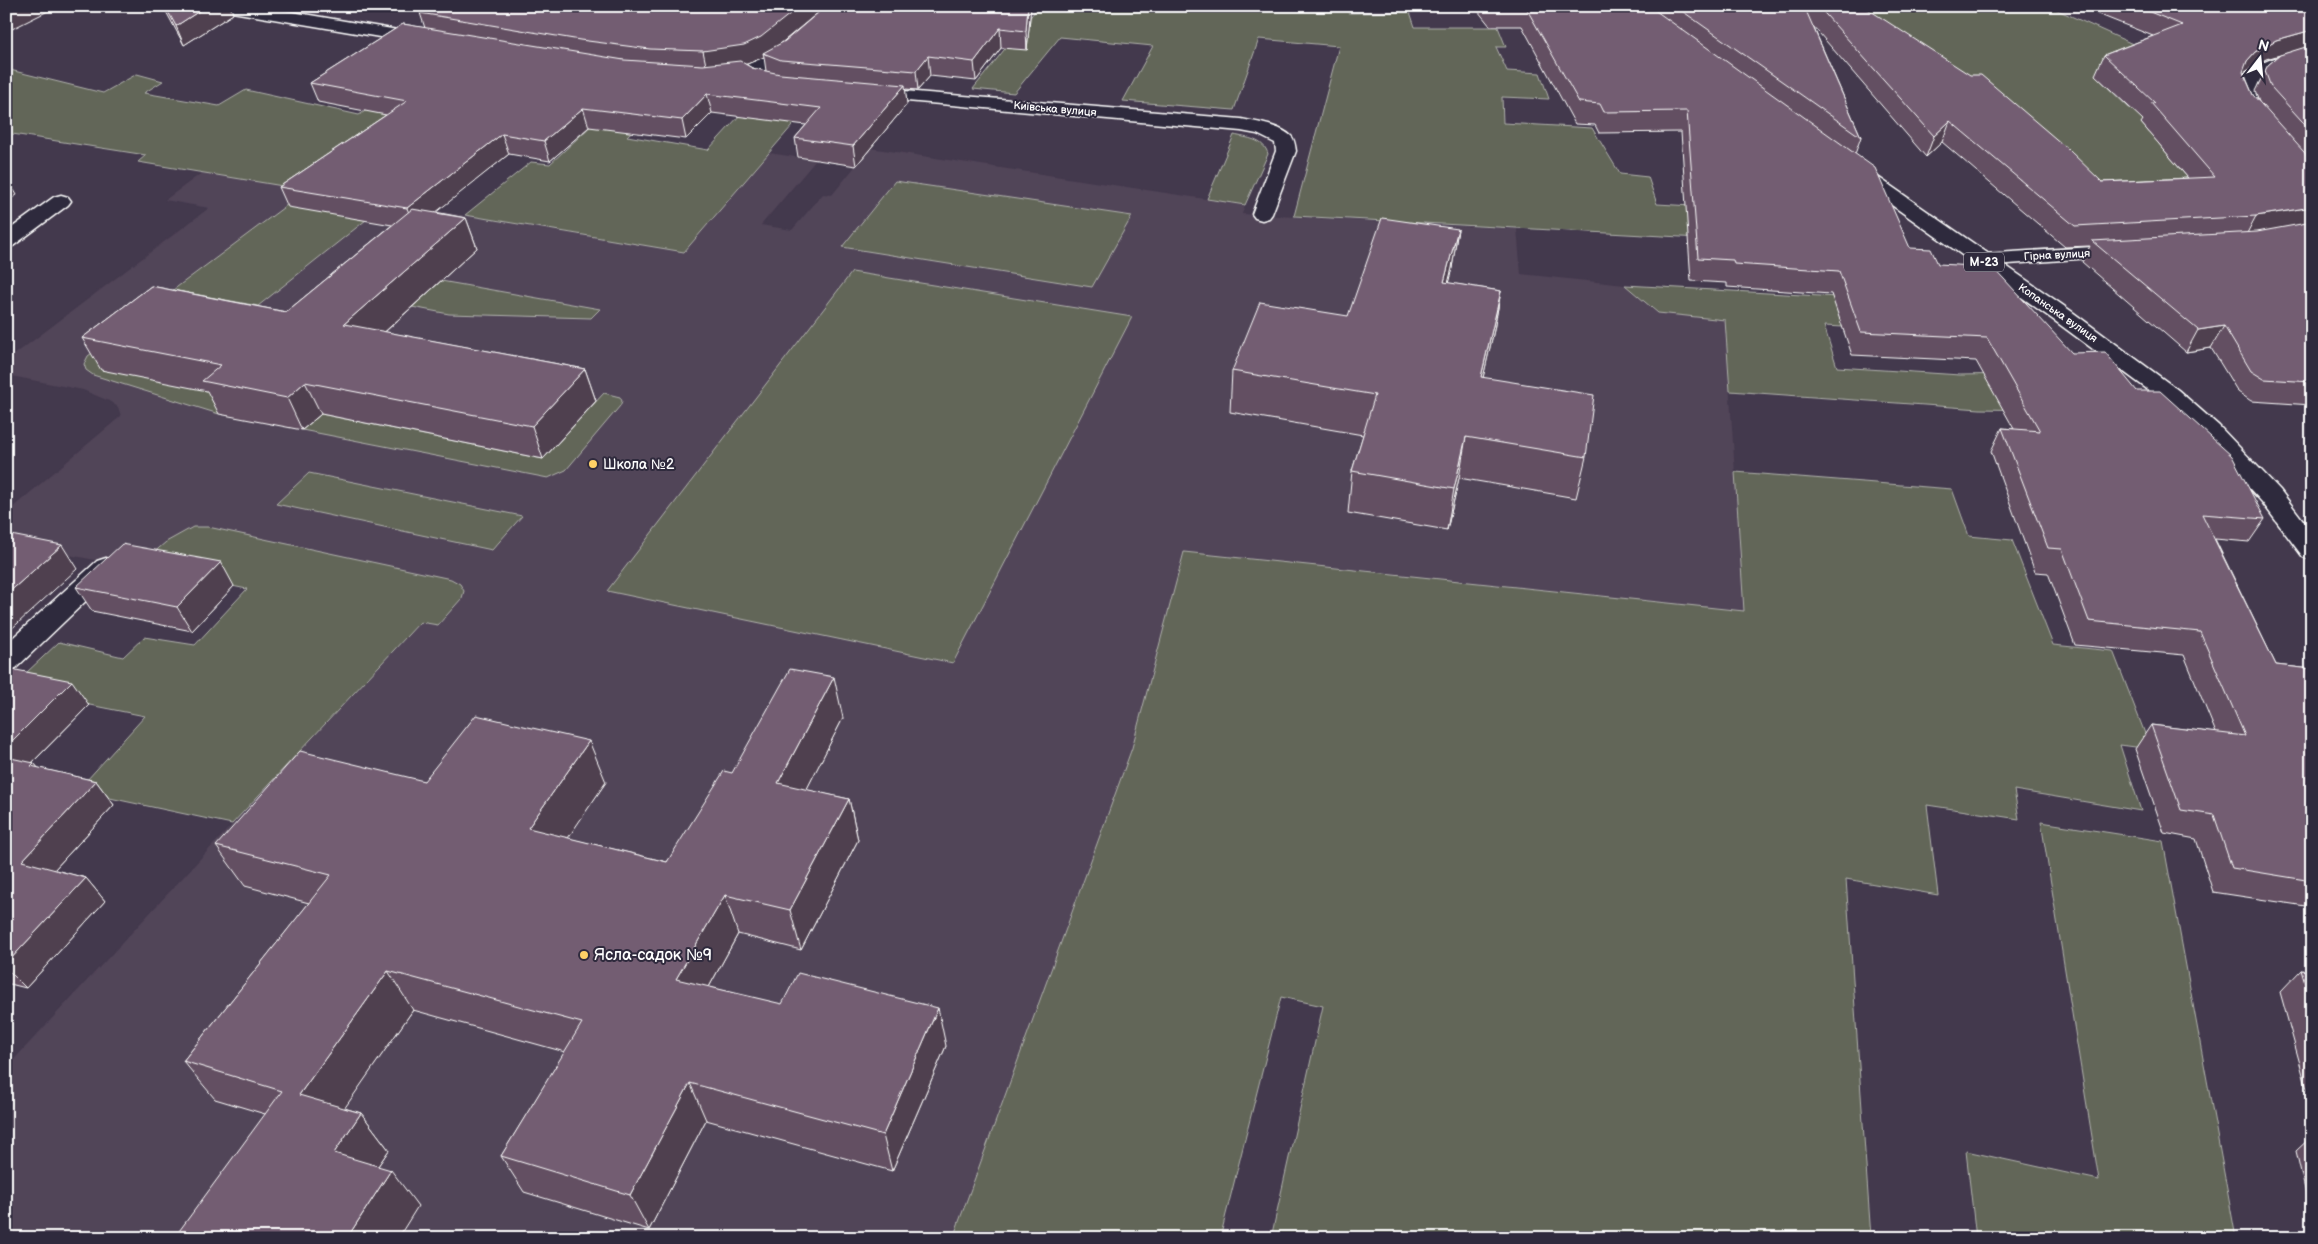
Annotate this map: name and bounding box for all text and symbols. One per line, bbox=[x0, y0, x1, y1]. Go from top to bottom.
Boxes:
north arrow bbox=[2236, 32, 2286, 82]
text: N bbox=[2256, 36, 2271, 56]
street label: Київська вулиця bbox=[1013, 99, 1097, 119]
street label: Гірна вулиця bbox=[2023, 247, 2091, 263]
road number: М-23 bbox=[1964, 252, 2004, 272]
street label: Копанська вулиця bbox=[2016, 281, 2100, 345]
place label: Школа №2 bbox=[603, 456, 675, 473]
marker: Школа №2 bbox=[587, 458, 599, 470]
place label: Ясла-садок №9 bbox=[594, 946, 712, 965]
marker: Ясла-садок №9 bbox=[578, 949, 590, 961]

